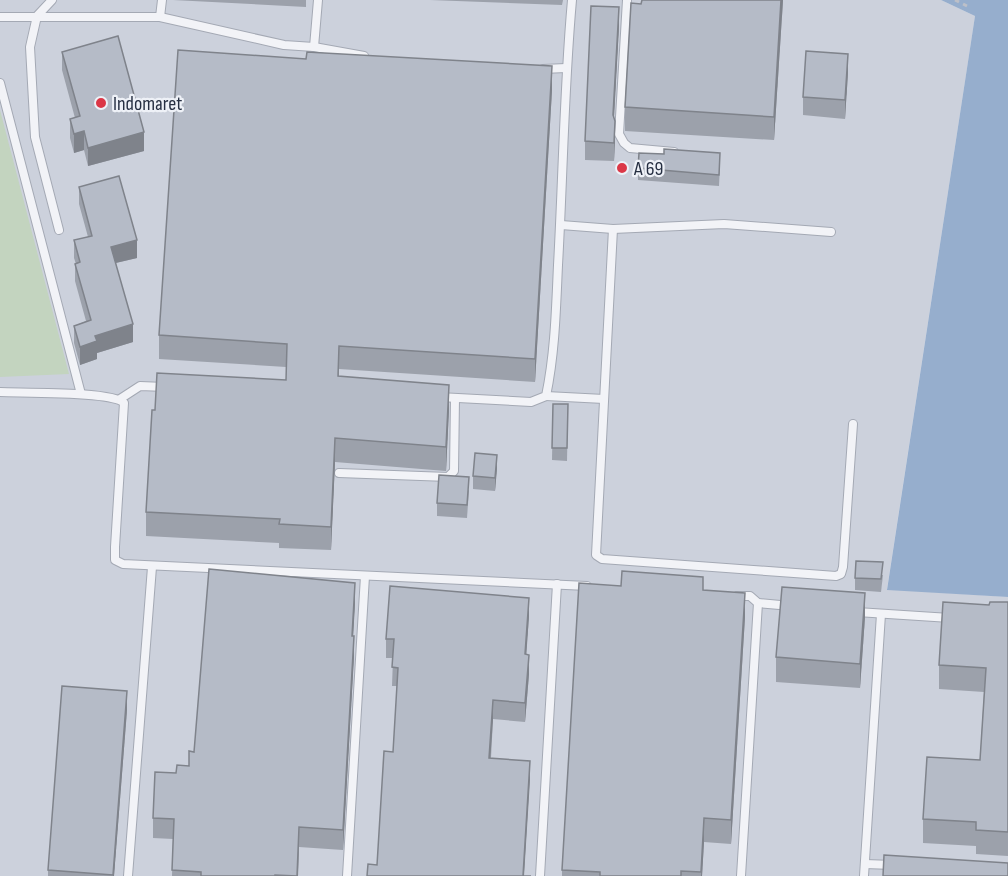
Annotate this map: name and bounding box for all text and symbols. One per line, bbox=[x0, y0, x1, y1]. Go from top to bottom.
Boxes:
place label: Indomaret bbox=[113, 92, 182, 116]
marker: Indomaret bbox=[94, 96, 108, 110]
place label: A 69 bbox=[633, 157, 663, 181]
marker: A 69 bbox=[615, 161, 629, 175]

